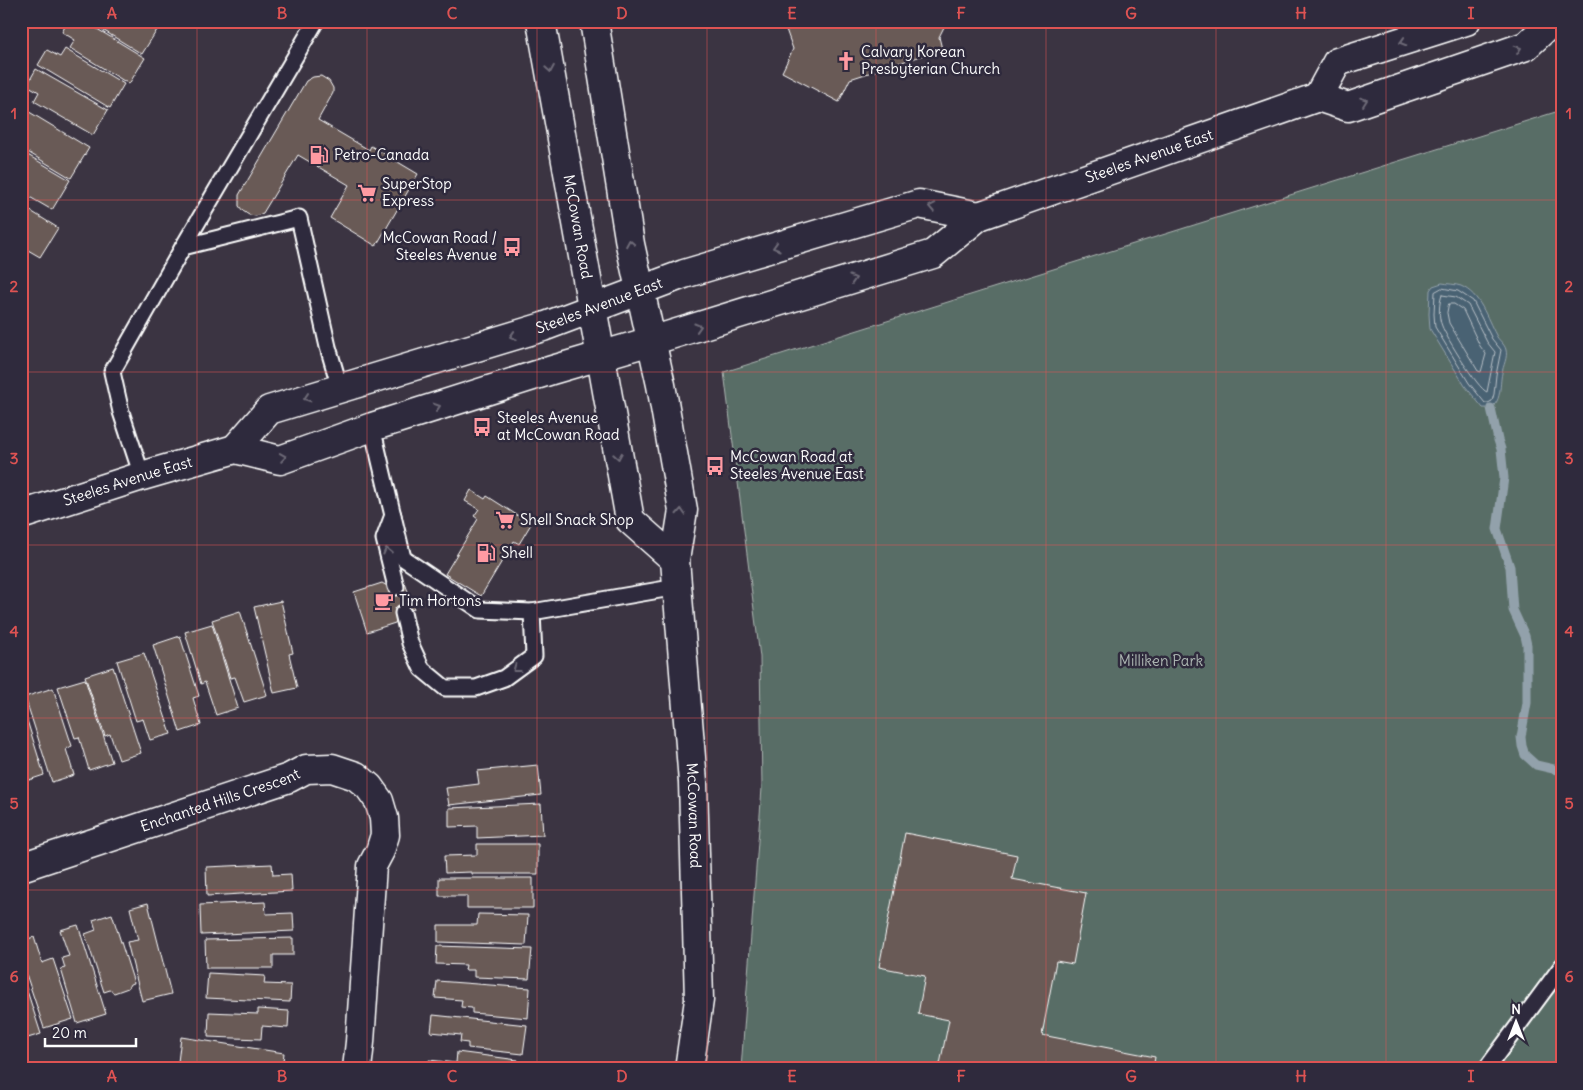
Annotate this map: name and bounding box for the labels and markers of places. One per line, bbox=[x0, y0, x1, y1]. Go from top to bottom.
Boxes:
place label: Calvary Korean Presbyterian Church bbox=[861, 42, 1001, 78]
church icon: Calvary Korean Presbyterian Church bbox=[835, 50, 857, 72]
fuel station icon: Petro-Canada bbox=[308, 144, 330, 166]
place label: Petro-Canada bbox=[334, 145, 430, 164]
place label: SuperStop Express bbox=[382, 174, 452, 210]
supermarket icon: SuperStop Express bbox=[356, 182, 378, 204]
place label: McCowan Road / Steeles Avenue bbox=[383, 228, 497, 264]
bus stop icon: McCowan Road / Steeles Avenue bbox=[501, 236, 523, 258]
place label: Steeles Avenue at McCowan Road bbox=[497, 408, 620, 444]
bus stop icon: Steeles Avenue at McCowan Road bbox=[471, 416, 493, 438]
place label: McCowan Road at Steeles Avenue East bbox=[730, 447, 864, 483]
bus stop icon: McCowan Road at Steeles Avenue East bbox=[704, 455, 726, 477]
supermarket icon: Shell Snack Shop bbox=[494, 509, 516, 531]
place label: Shell Snack Shop bbox=[520, 510, 634, 529]
fuel station icon: Shell bbox=[475, 542, 497, 564]
place label: Shell bbox=[501, 543, 533, 562]
cafe icon: Tim Hortons bbox=[373, 590, 395, 612]
place label: Tim Hortons bbox=[399, 591, 481, 610]

